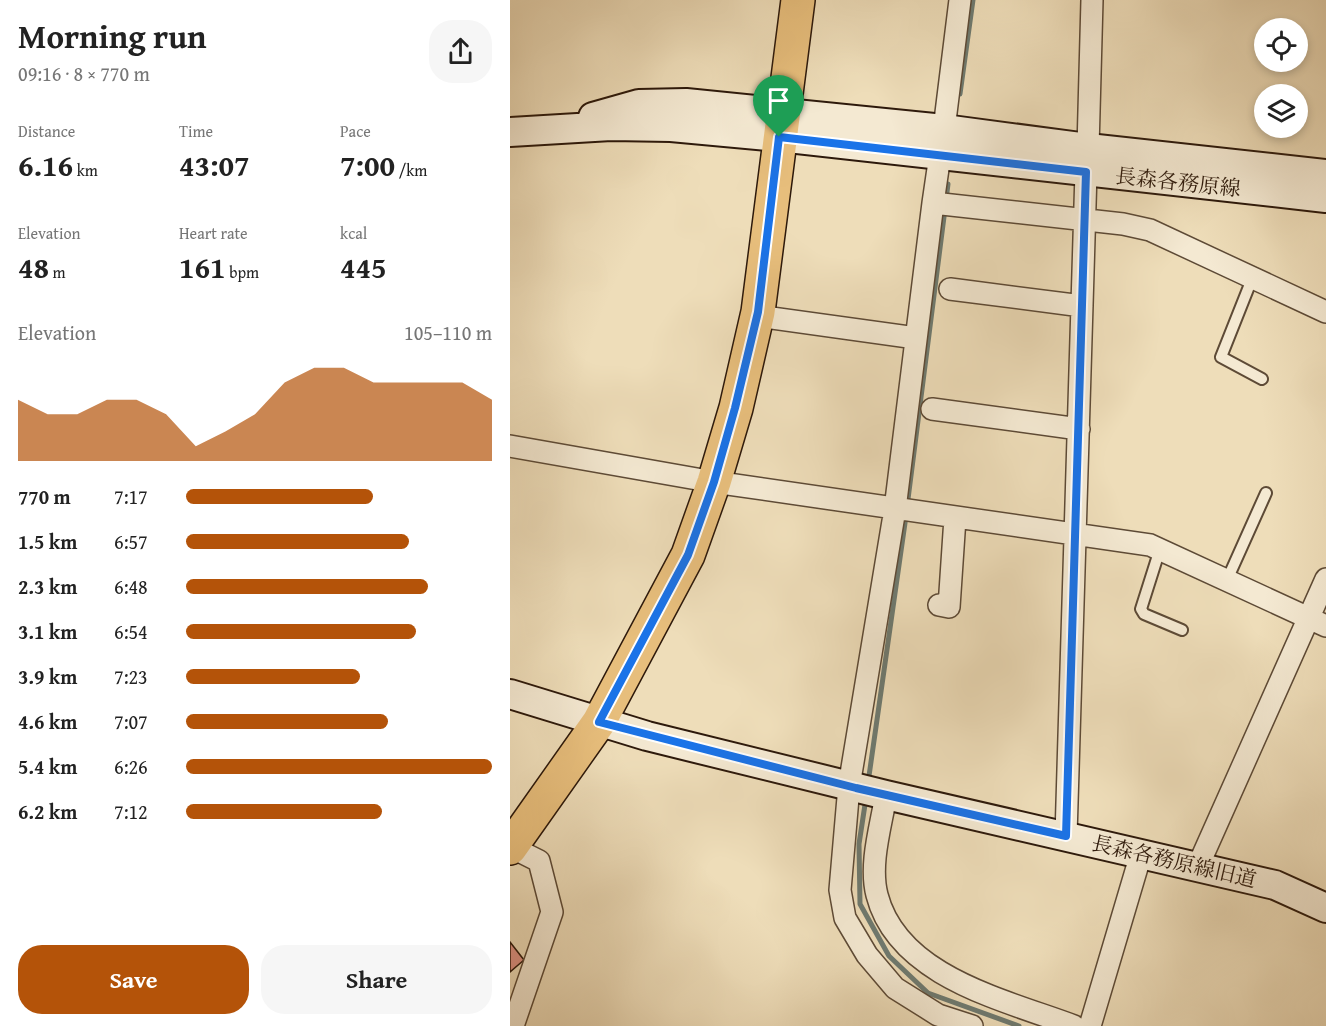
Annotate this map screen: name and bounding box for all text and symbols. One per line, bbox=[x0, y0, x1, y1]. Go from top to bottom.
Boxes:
text: Morning run bbox=[18, 12, 207, 60]
map controls bbox=[1254, 18, 1308, 138]
button: locate bbox=[1254, 18, 1308, 72]
button: share bbox=[429, 20, 492, 83]
text: 09:16 · 8 × 770 m bbox=[18, 59, 150, 88]
pin bbox=[753, 75, 804, 137]
icon: arrive bbox=[762, 84, 795, 117]
button: layers bbox=[1254, 84, 1308, 138]
text: Distance bbox=[18, 119, 75, 143]
text: Time bbox=[179, 119, 213, 143]
text: Pace bbox=[340, 119, 371, 143]
text: 6.16 bbox=[18, 143, 73, 187]
text: 43:07 bbox=[179, 143, 250, 187]
text: 7:00 bbox=[340, 143, 395, 187]
text: km bbox=[73, 158, 98, 182]
text: /km bbox=[395, 158, 427, 182]
street label: 長森各務原線 bbox=[1114, 160, 1242, 204]
text: Elevation bbox=[18, 221, 81, 245]
text: Heart rate bbox=[179, 221, 248, 245]
text: kcal bbox=[340, 221, 367, 245]
text: 48 bbox=[18, 245, 49, 289]
text: 161 bbox=[179, 245, 226, 289]
text: 445 bbox=[340, 245, 387, 289]
text: m bbox=[49, 260, 66, 284]
text: bpm bbox=[226, 260, 259, 284]
text: Elevation bbox=[18, 318, 96, 347]
text: 105–110 m bbox=[404, 318, 492, 347]
text: 770 m bbox=[18, 482, 71, 511]
text: 7:17 bbox=[114, 482, 148, 511]
text: 1.5 km bbox=[18, 527, 77, 556]
text: 6:57 bbox=[114, 527, 148, 556]
text: 2.3 km bbox=[18, 572, 77, 601]
text: 6:48 bbox=[114, 572, 148, 601]
text: 3.1 km bbox=[18, 617, 77, 646]
text: 6:54 bbox=[114, 617, 148, 646]
text: 3.9 km bbox=[18, 662, 77, 691]
text: 7:23 bbox=[114, 662, 148, 691]
text: 4.6 km bbox=[18, 707, 77, 736]
text: 7:07 bbox=[114, 707, 148, 736]
text: 5.4 km bbox=[18, 752, 77, 781]
text: 6:26 bbox=[114, 752, 148, 781]
text: 6.2 km bbox=[18, 797, 77, 826]
text: 7:12 bbox=[114, 797, 148, 826]
street label: 長森各務原線旧道 bbox=[1089, 827, 1259, 895]
button: Save bbox=[18, 945, 249, 1014]
button: Share bbox=[261, 945, 492, 1014]

